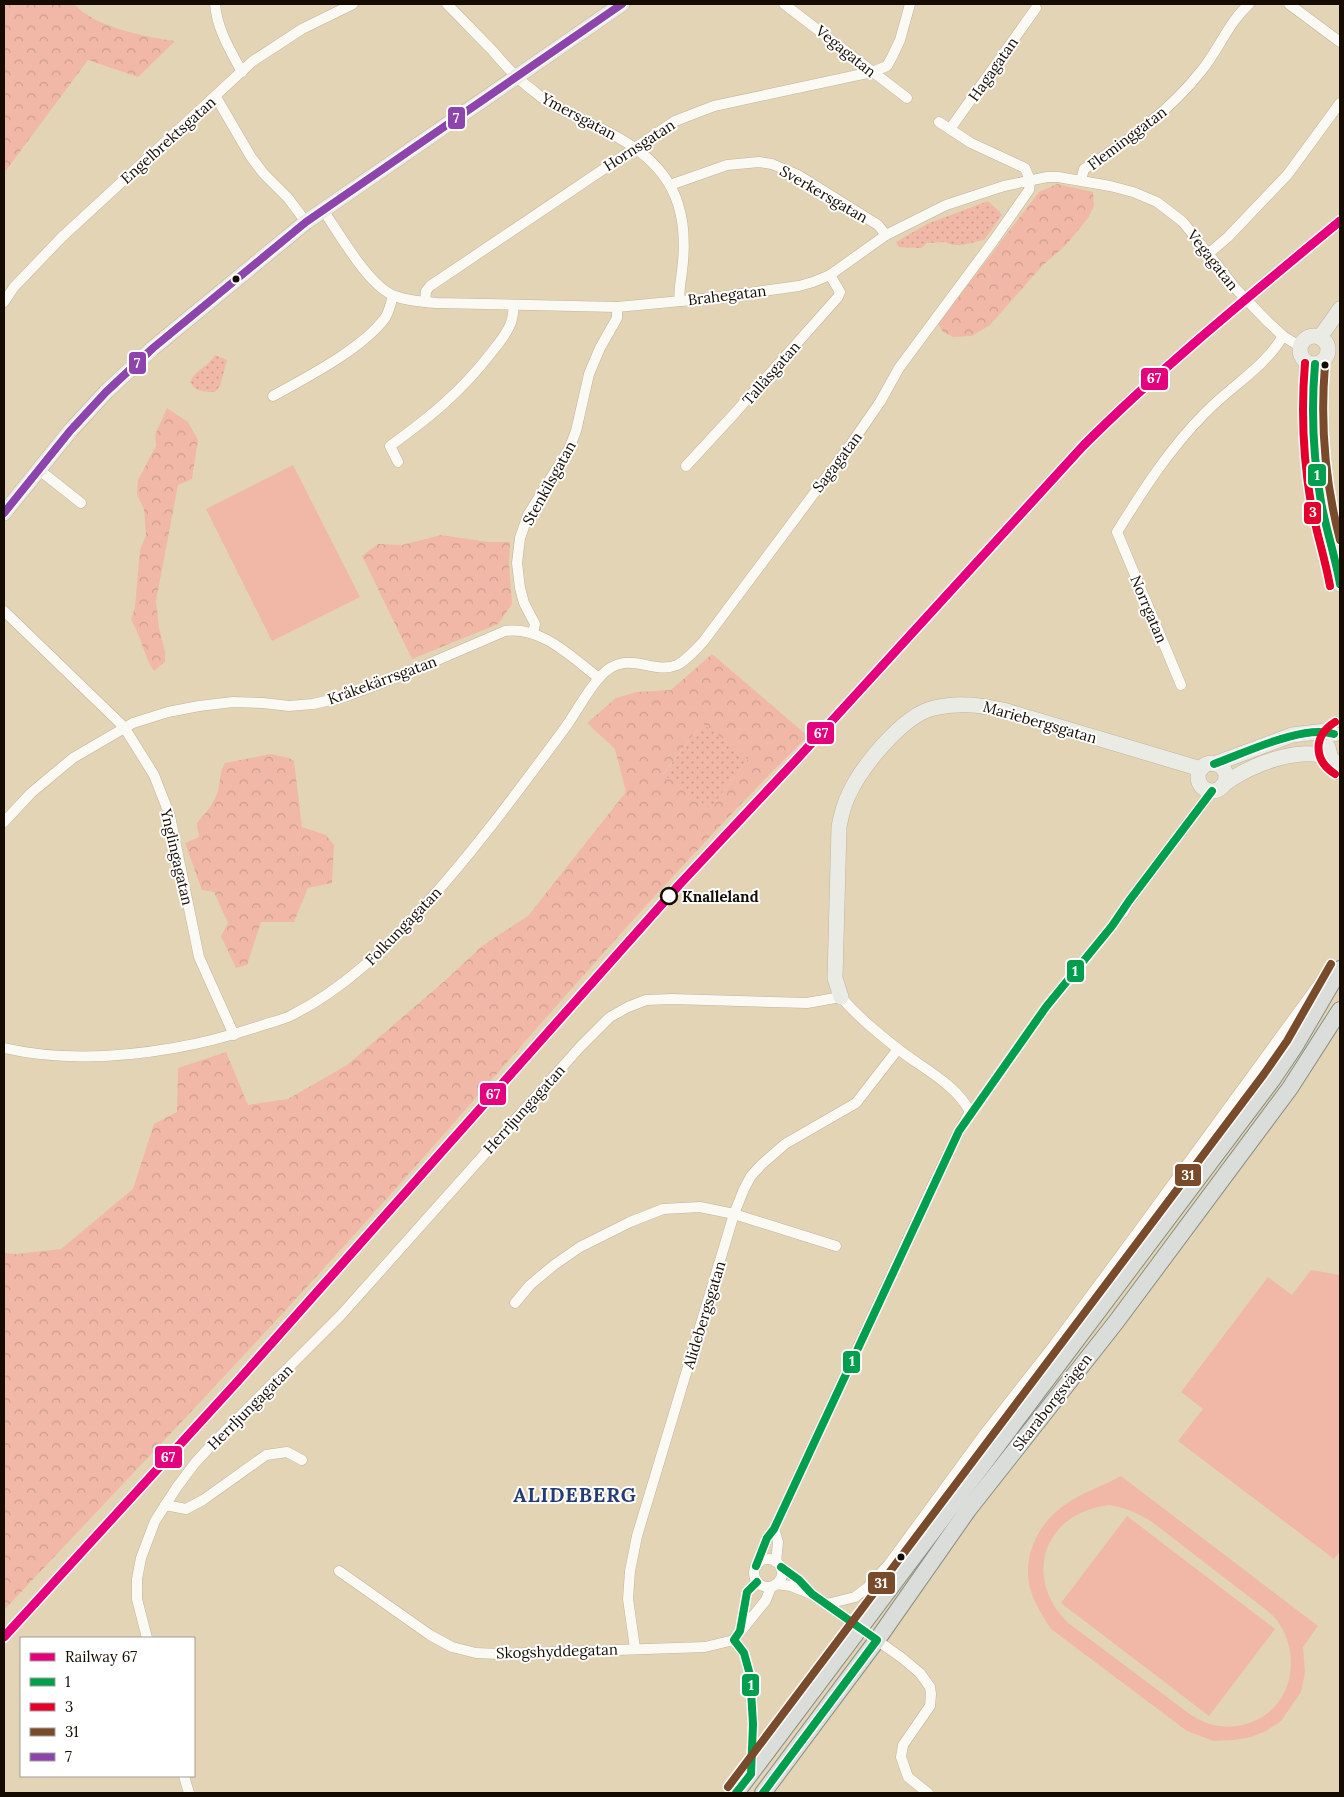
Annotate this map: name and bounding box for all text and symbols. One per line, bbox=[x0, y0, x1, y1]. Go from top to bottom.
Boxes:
street label: Vegagatan bbox=[811, 20, 880, 81]
street label: Hagagatan bbox=[964, 33, 1022, 105]
street label: Ymersgatan bbox=[537, 88, 620, 144]
street label: Engelbrektsgatan bbox=[116, 92, 220, 188]
street label: Fleminggatan bbox=[1084, 102, 1170, 174]
line badge: 7 bbox=[447, 106, 466, 130]
text: 7 bbox=[453, 109, 460, 127]
street label: Hornsgatan bbox=[600, 115, 678, 175]
street label: Sverkersgatan bbox=[777, 161, 871, 227]
street label: Vegagatan bbox=[1183, 225, 1243, 294]
unlabelled marker bbox=[231, 274, 241, 284]
street label: Brahegatan bbox=[687, 281, 767, 309]
street label: Tallåsgatan bbox=[738, 337, 804, 409]
line badge: 7 bbox=[128, 351, 147, 375]
text: 7 bbox=[134, 354, 141, 372]
unlabelled marker bbox=[1320, 360, 1330, 370]
line badge: 67 bbox=[1140, 367, 1169, 391]
text: 67 bbox=[1147, 369, 1162, 387]
street label: Sagagatan bbox=[808, 428, 866, 496]
street label: Stenkilsgatan bbox=[518, 438, 580, 528]
line badge: 1 bbox=[1307, 463, 1327, 487]
text: 1 bbox=[1314, 466, 1320, 484]
line badge: 3 bbox=[1303, 501, 1322, 525]
text: 3 bbox=[1309, 503, 1317, 521]
street label: Norrgatan bbox=[1126, 572, 1172, 646]
street label: Kråkekärrsgatan bbox=[325, 651, 439, 709]
street label: Mariebergsgatan bbox=[981, 697, 1099, 747]
line badge: 67 bbox=[806, 721, 835, 745]
text: 67 bbox=[814, 724, 829, 742]
street label: Ynglingagatan bbox=[156, 806, 197, 907]
street label: Folkungagatan bbox=[361, 883, 445, 969]
marker: Knalleland bbox=[660, 887, 678, 905]
place label: Knalleland bbox=[682, 887, 759, 906]
line badge: 1 bbox=[1066, 959, 1085, 983]
text: 1 bbox=[1072, 962, 1078, 980]
street label: Herrljungagatan bbox=[479, 1061, 569, 1157]
line badge: 67 bbox=[479, 1082, 507, 1106]
text: 67 bbox=[486, 1085, 501, 1103]
line badge: 31 bbox=[1174, 1163, 1202, 1187]
text: 31 bbox=[1181, 1166, 1195, 1184]
street label: Alidebergsgatan bbox=[678, 1259, 729, 1372]
line badge: 1 bbox=[842, 1350, 861, 1374]
street label: Skaraborgsvägen bbox=[1008, 1350, 1096, 1454]
text: 1 bbox=[849, 1352, 855, 1370]
street label: Herrljungagatan bbox=[203, 1360, 297, 1454]
line badge: 67 bbox=[154, 1445, 183, 1469]
text: 67 bbox=[161, 1448, 176, 1466]
district label: ALIDEBERG bbox=[513, 1482, 637, 1507]
unlabelled marker bbox=[896, 1552, 906, 1562]
line badge: 31 bbox=[867, 1571, 896, 1595]
text: 31 bbox=[874, 1574, 888, 1592]
legend bbox=[20, 1637, 195, 1777]
street label: Skogshyddegatan bbox=[496, 1639, 618, 1663]
text: Railway 67 bbox=[65, 1647, 137, 1666]
text: 1 bbox=[65, 1672, 70, 1691]
line badge: 1 bbox=[741, 1673, 760, 1697]
text: 1 bbox=[748, 1676, 754, 1694]
text: 3 bbox=[65, 1697, 73, 1716]
text: 31 bbox=[65, 1722, 79, 1741]
text: 7 bbox=[65, 1747, 72, 1766]

